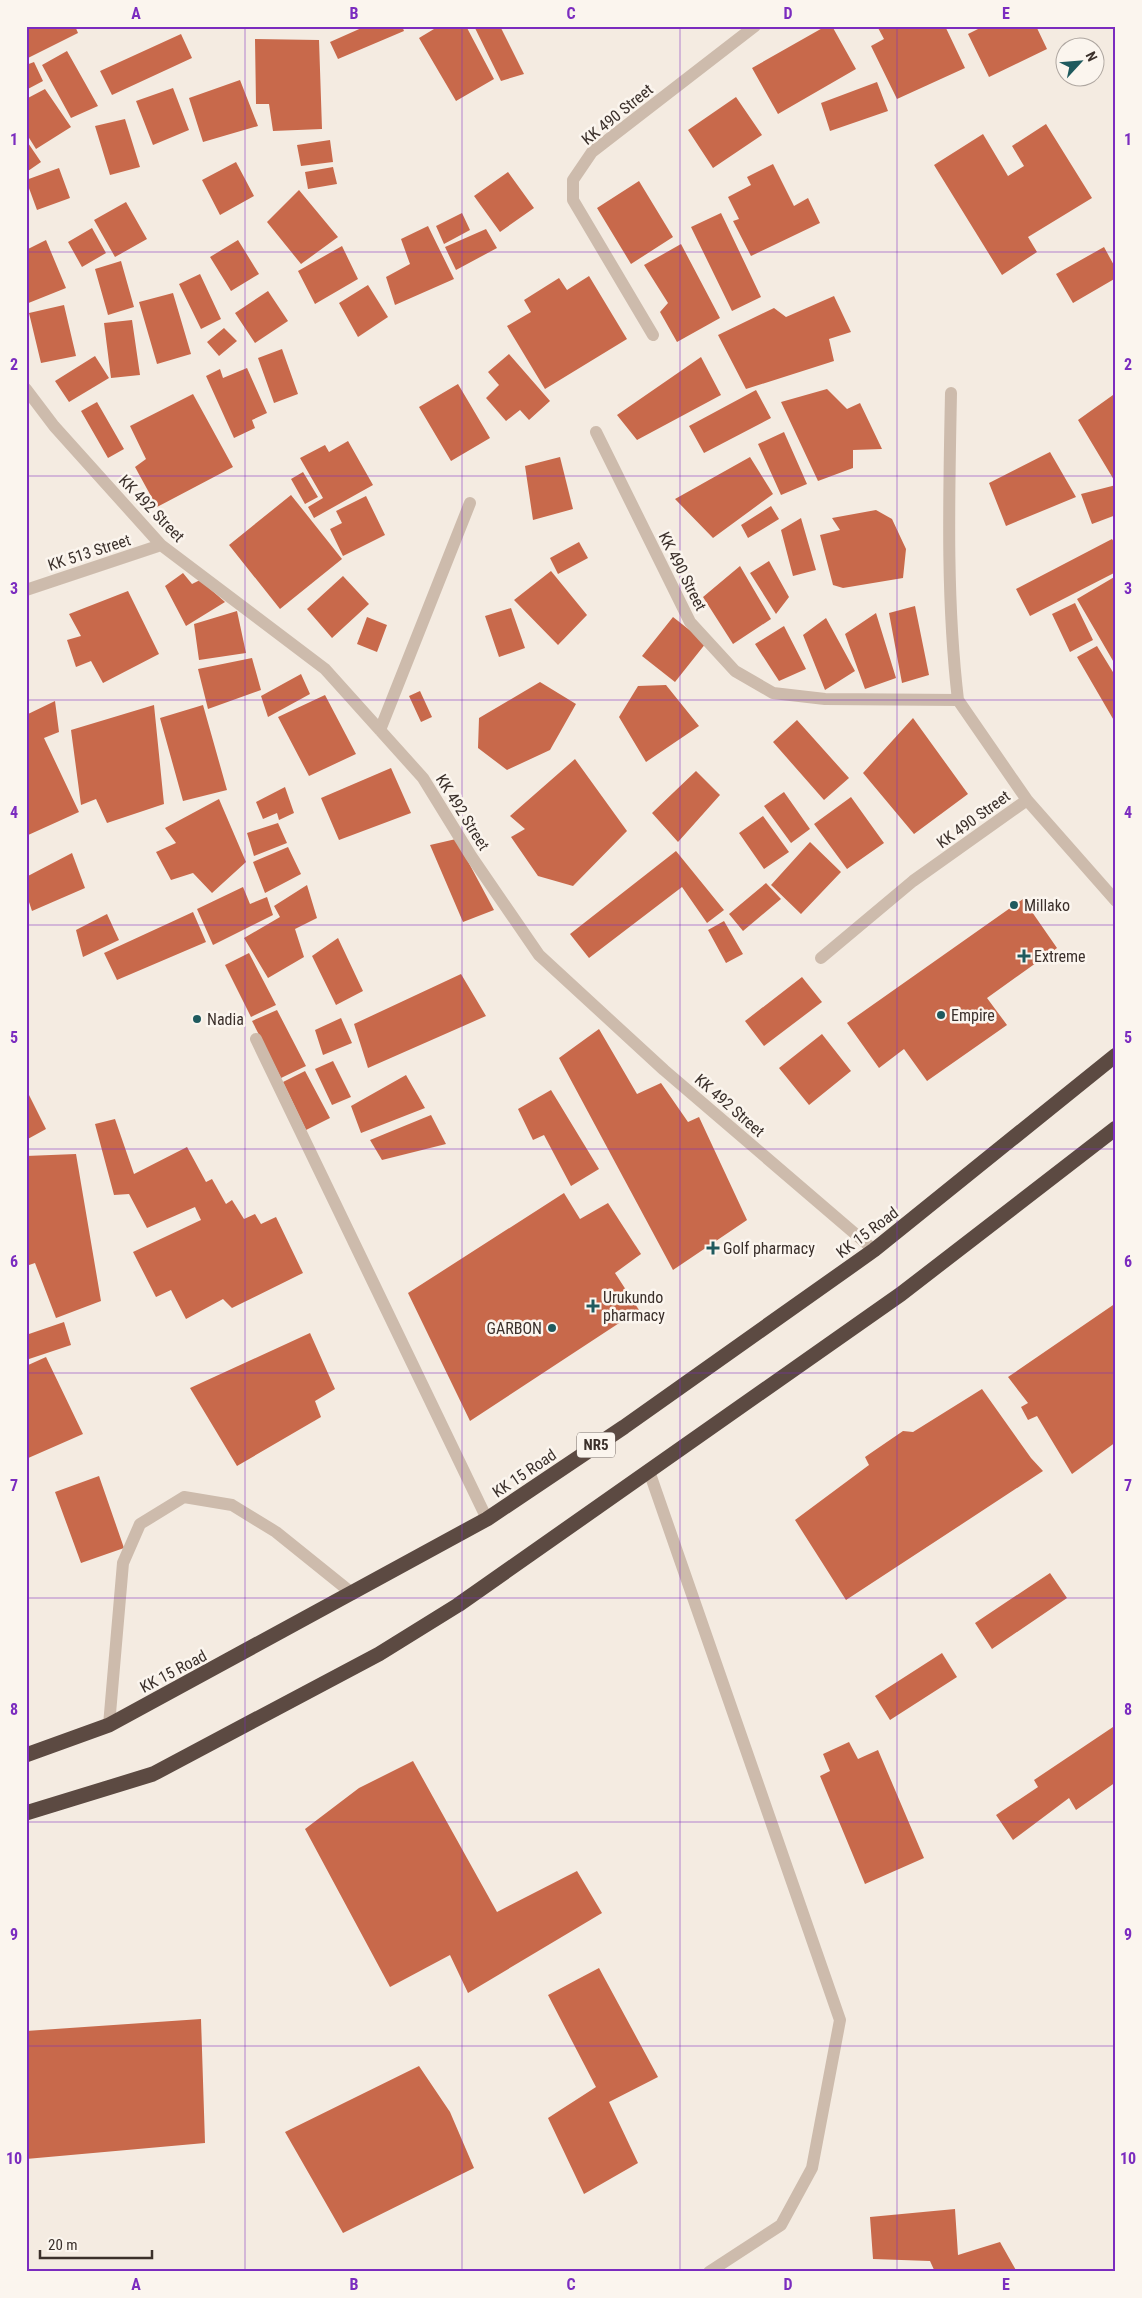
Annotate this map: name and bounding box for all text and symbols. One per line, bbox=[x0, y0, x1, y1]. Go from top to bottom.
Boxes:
text: A bbox=[131, 4, 141, 23]
text: B bbox=[350, 4, 359, 23]
text: C bbox=[566, 4, 576, 23]
text: D bbox=[783, 4, 793, 23]
text: E bbox=[1002, 4, 1010, 23]
north arrow bbox=[1054, 38, 1104, 88]
text: N bbox=[1083, 49, 1101, 64]
street label: KK 490 Street bbox=[578, 80, 657, 149]
text: 1 bbox=[10, 130, 18, 149]
text: 1 bbox=[1124, 130, 1132, 149]
text: 2 bbox=[10, 355, 18, 374]
text: 2 bbox=[1124, 355, 1132, 374]
street label: KK 492 Street bbox=[115, 471, 189, 546]
street label: KK 490 Street bbox=[655, 529, 711, 614]
street label: KK 513 Street bbox=[45, 530, 133, 575]
text: 3 bbox=[10, 579, 18, 598]
text: 3 bbox=[1124, 579, 1132, 598]
street label: KK 492 Street bbox=[432, 771, 494, 854]
street label: KK 490 Street bbox=[933, 786, 1014, 852]
text: 4 bbox=[10, 803, 18, 822]
text: 4 bbox=[1124, 803, 1132, 822]
place label: Millako bbox=[1024, 896, 1070, 915]
marker: Millako bbox=[1008, 899, 1020, 911]
place label: Extreme bbox=[1034, 947, 1085, 966]
marker: Extreme bbox=[1018, 950, 1030, 962]
place label: Empire bbox=[951, 1006, 995, 1025]
marker: Empire bbox=[935, 1009, 947, 1021]
place label: Nadia bbox=[207, 1010, 244, 1029]
marker: Nadia bbox=[191, 1013, 203, 1025]
text: 5 bbox=[10, 1028, 18, 1047]
text: 5 bbox=[1124, 1028, 1132, 1047]
street label: KK 492 Street bbox=[691, 1070, 769, 1141]
street label: KK 15 Road bbox=[833, 1203, 902, 1262]
place label: Golf pharmacy bbox=[723, 1239, 815, 1258]
marker: Golf pharmacy bbox=[707, 1242, 719, 1254]
text: 6 bbox=[10, 1252, 18, 1271]
text: 6 bbox=[1124, 1252, 1132, 1271]
place label: Urukundo pharmacy bbox=[603, 1288, 665, 1325]
marker: Urukundo pharmacy bbox=[587, 1300, 599, 1312]
place label: GARBON bbox=[487, 1319, 542, 1338]
marker: GARBON bbox=[546, 1322, 558, 1334]
road number: NR5 bbox=[577, 1432, 615, 1458]
street label: KK 15 Road bbox=[489, 1445, 560, 1502]
text: 7 bbox=[10, 1476, 18, 1495]
text: 7 bbox=[1124, 1476, 1132, 1495]
street label: KK 15 Road bbox=[137, 1646, 210, 1697]
text: 8 bbox=[10, 1700, 18, 1719]
text: 8 bbox=[1124, 1700, 1132, 1719]
text: 9 bbox=[10, 1925, 18, 1944]
text: 9 bbox=[1124, 1925, 1132, 1944]
text: 10 bbox=[6, 2149, 22, 2168]
text: 10 bbox=[1120, 2149, 1136, 2168]
scale bar bbox=[40, 2228, 152, 2260]
text: 20 m bbox=[48, 2236, 78, 2254]
text: A bbox=[131, 2275, 141, 2294]
text: B bbox=[350, 2275, 359, 2294]
text: C bbox=[566, 2275, 576, 2294]
text: D bbox=[783, 2275, 793, 2294]
text: E bbox=[1002, 2275, 1010, 2294]

